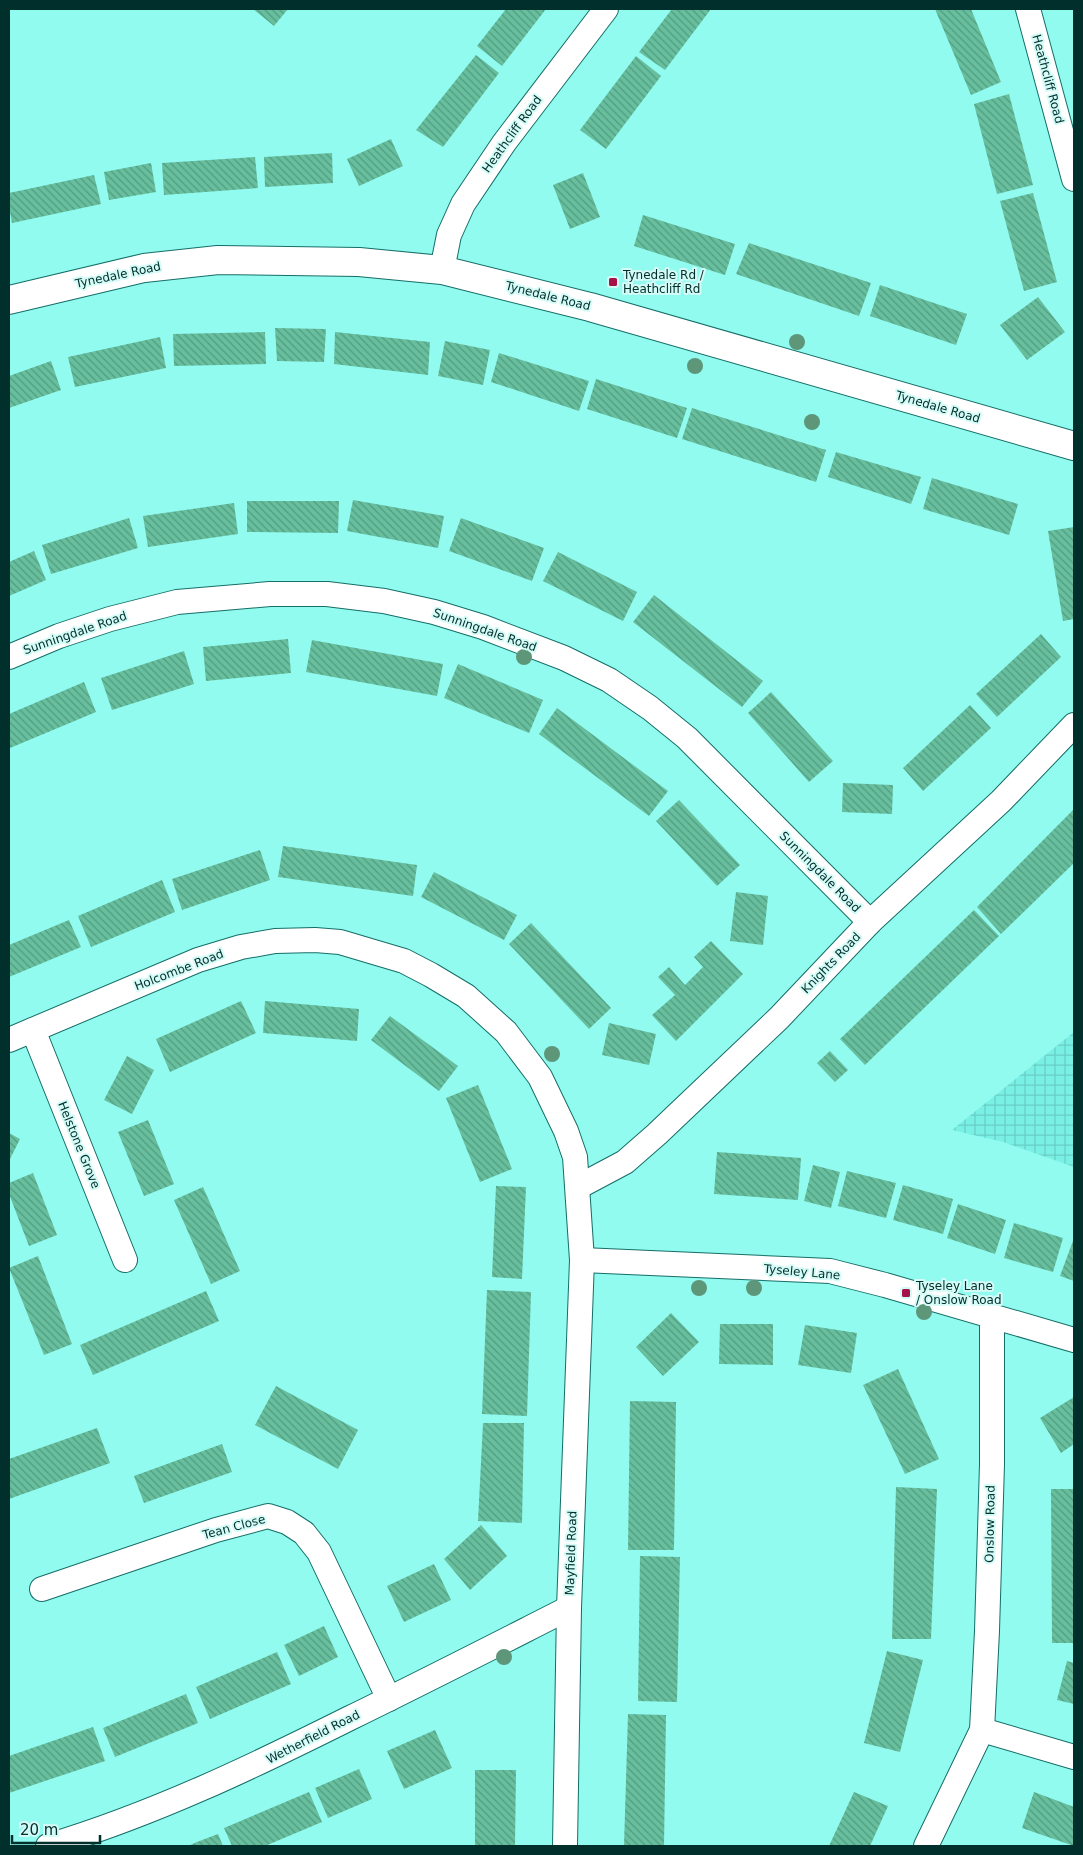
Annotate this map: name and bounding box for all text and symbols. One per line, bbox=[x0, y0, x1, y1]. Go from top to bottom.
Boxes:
street label: Heathcliff Road bbox=[1029, 33, 1067, 125]
street label: Heathcliff Road bbox=[479, 93, 545, 175]
street label: Tynedale Road bbox=[73, 259, 162, 291]
place label: Tynedale Rd / Heathcliff Rd bbox=[622, 268, 705, 296]
marker: Tynedale Rd / Heathcliff Rd bbox=[607, 276, 619, 288]
street label: Tynedale Road bbox=[503, 278, 592, 313]
street label: Tynedale Road bbox=[893, 388, 982, 426]
street label: Sunningdale Road bbox=[431, 606, 539, 654]
street label: Sunningdale Road bbox=[21, 609, 129, 657]
street label: Sunningdale Road bbox=[777, 829, 863, 915]
street label: Knights Road bbox=[799, 930, 863, 996]
street label: Holcombe Road bbox=[132, 947, 226, 993]
street label: Helstone Grove bbox=[55, 1099, 103, 1191]
street label: Tyseley Lane bbox=[762, 1262, 841, 1282]
place label: Tyseley Lane / Onslow Road bbox=[915, 1279, 1002, 1307]
marker: Tyseley Lane / Onslow Road bbox=[900, 1287, 912, 1299]
street label: Onslow Road bbox=[982, 1485, 998, 1563]
street label: Mayfield Road bbox=[563, 1510, 579, 1596]
street label: Tean Close bbox=[200, 1512, 267, 1542]
street label: Wetherfield Road bbox=[264, 1707, 362, 1767]
scale bar bbox=[12, 1812, 100, 1844]
text: 20 m bbox=[20, 1821, 58, 1839]

